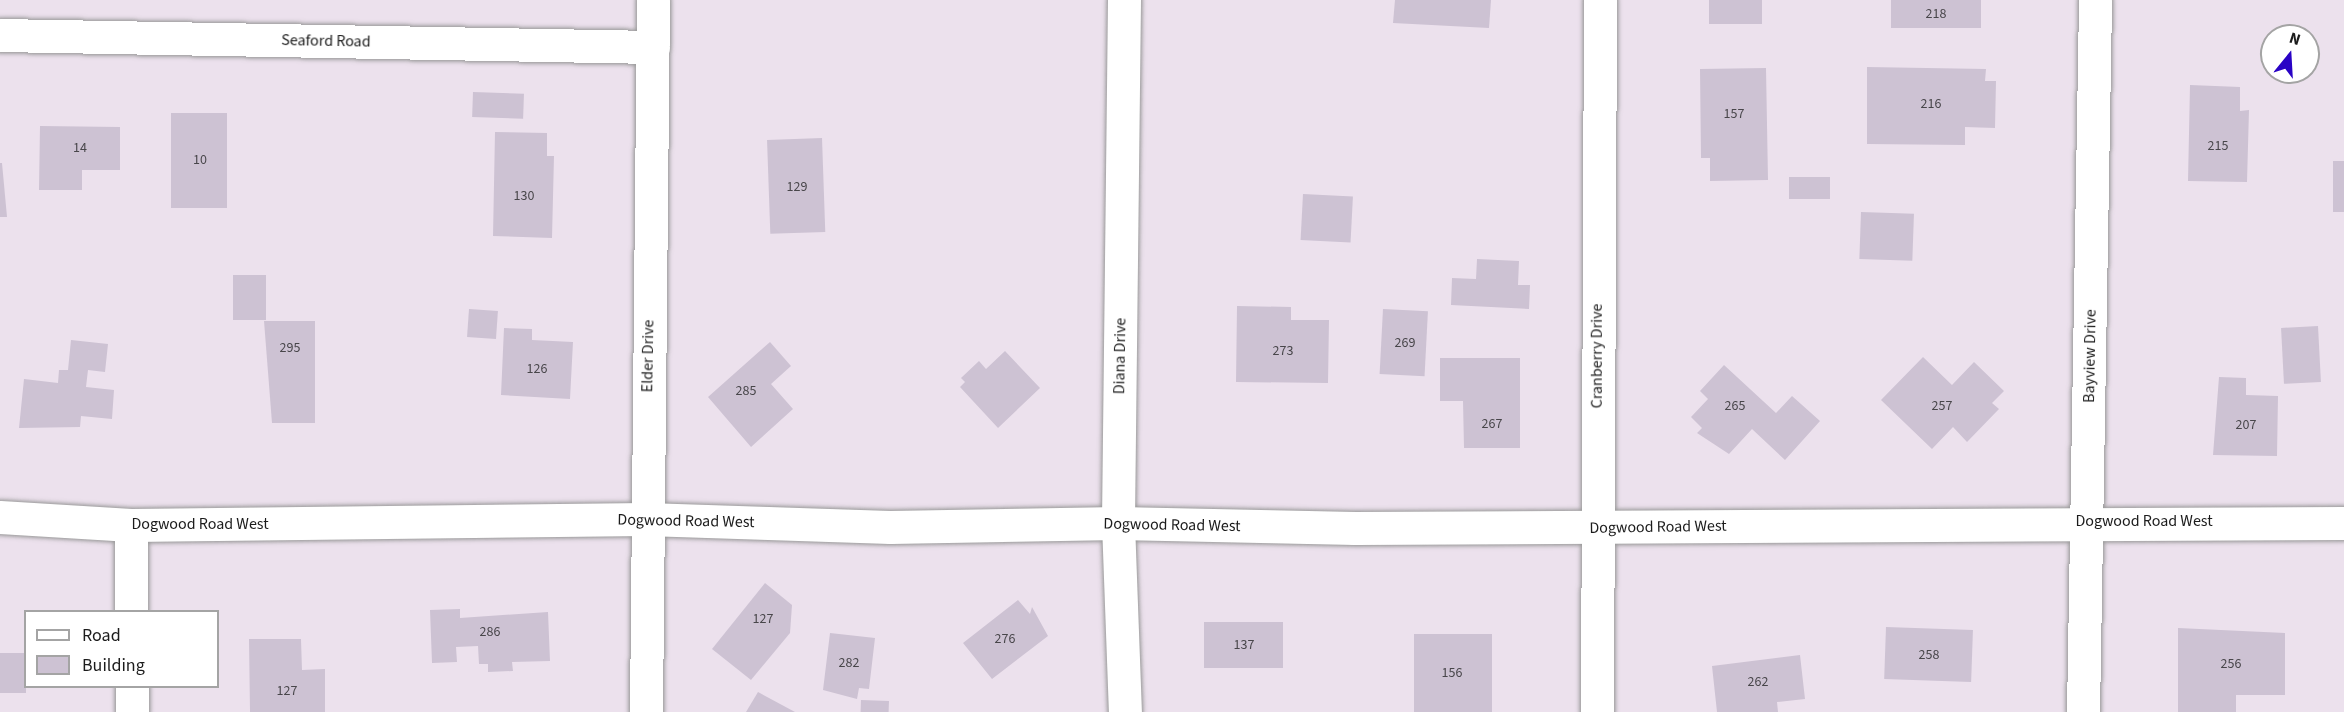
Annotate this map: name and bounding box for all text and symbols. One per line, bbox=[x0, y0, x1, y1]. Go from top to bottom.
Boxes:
house number: 218 bbox=[1926, 6, 1946, 22]
north arrow bbox=[2260, 24, 2320, 84]
text: N bbox=[2286, 27, 2303, 51]
street label: Seaford Road bbox=[281, 31, 371, 51]
house number: 216 bbox=[1921, 96, 1941, 112]
house number: 157 bbox=[1724, 106, 1744, 122]
house number: 215 bbox=[2208, 138, 2228, 154]
house number: 14 bbox=[73, 140, 87, 156]
house number: 10 bbox=[193, 152, 207, 168]
house number: 129 bbox=[787, 179, 807, 195]
house number: 130 bbox=[514, 188, 534, 204]
street label: Cranberry Drive bbox=[1587, 304, 1607, 408]
street label: Bayview Drive bbox=[2080, 309, 2100, 403]
street label: Diana Drive bbox=[1110, 318, 1130, 394]
street label: Elder Drive bbox=[638, 319, 658, 393]
house number: 269 bbox=[1395, 335, 1415, 351]
house number: 295 bbox=[280, 340, 300, 356]
house number: 273 bbox=[1273, 343, 1293, 359]
house number: 126 bbox=[527, 361, 547, 377]
house number: 285 bbox=[736, 383, 756, 399]
house number: 265 bbox=[1725, 398, 1745, 414]
house number: 257 bbox=[1932, 398, 1952, 414]
house number: 267 bbox=[1482, 416, 1502, 432]
house number: 207 bbox=[2236, 417, 2256, 433]
street label: Dogwood Road West bbox=[617, 510, 755, 532]
street label: Dogwood Road West bbox=[2075, 511, 2213, 531]
street label: Dogwood Road West bbox=[131, 514, 269, 534]
street label: Dogwood Road West bbox=[1103, 514, 1241, 536]
street label: Dogwood Road West bbox=[1589, 516, 1727, 538]
legend bbox=[24, 610, 219, 688]
house number: 127 bbox=[753, 611, 773, 627]
text: Road bbox=[82, 623, 121, 648]
house number: 286 bbox=[480, 624, 500, 640]
house number: 276 bbox=[995, 631, 1015, 647]
house number: 137 bbox=[1234, 637, 1254, 653]
house number: 258 bbox=[1919, 647, 1939, 663]
text: Building bbox=[82, 653, 145, 678]
house number: 282 bbox=[839, 655, 859, 671]
house number: 256 bbox=[2221, 656, 2241, 672]
house number: 156 bbox=[1442, 665, 1462, 681]
house number: 262 bbox=[1748, 674, 1768, 690]
house number: 127 bbox=[277, 683, 297, 699]

